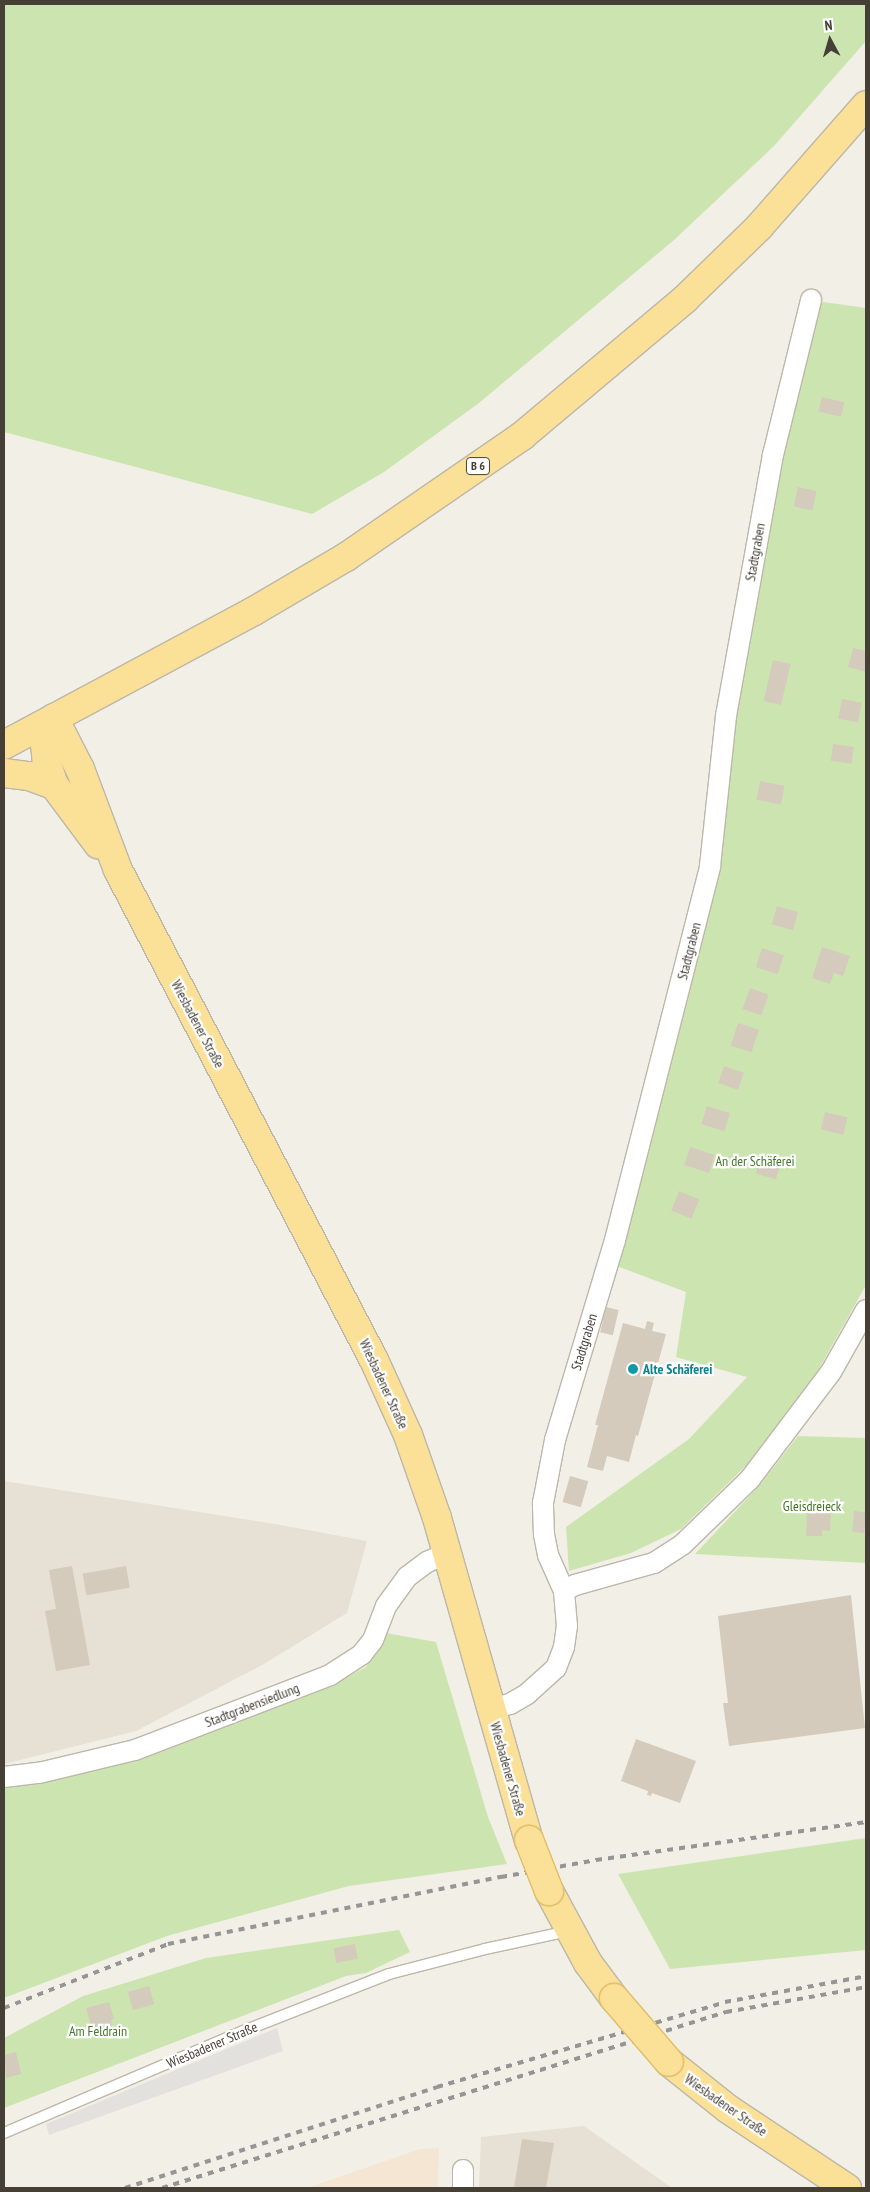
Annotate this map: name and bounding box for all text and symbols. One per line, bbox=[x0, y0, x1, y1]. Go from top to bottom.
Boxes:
north arrow bbox=[805, 15, 855, 65]
text: N bbox=[824, 16, 833, 34]
road number: B 6 bbox=[466, 456, 490, 476]
street label: Stadtgraben bbox=[742, 522, 768, 582]
street label: Stadtgraben bbox=[674, 920, 704, 982]
street label: Wiesbadener Straße bbox=[168, 977, 228, 1071]
park label: An der Schäferei bbox=[715, 1153, 795, 1169]
street label: Stadtgraben bbox=[567, 1311, 601, 1373]
street label: Wiesbadener Straße bbox=[356, 1336, 412, 1432]
place label: Alte Schäferei bbox=[643, 1361, 712, 1377]
marker: Alte Schäferei bbox=[627, 1363, 639, 1375]
park label: Gleisdreieck bbox=[783, 1498, 841, 1514]
street label: Stadtgrabensiedlung bbox=[202, 1679, 302, 1731]
street label: Wiesbadener Straße bbox=[487, 1720, 529, 1818]
street label: Wiesbadener Straße bbox=[164, 2018, 260, 2072]
park label: Am Feldrain bbox=[69, 2023, 127, 2039]
street label: Wiesbadener Straße bbox=[681, 2070, 771, 2140]

